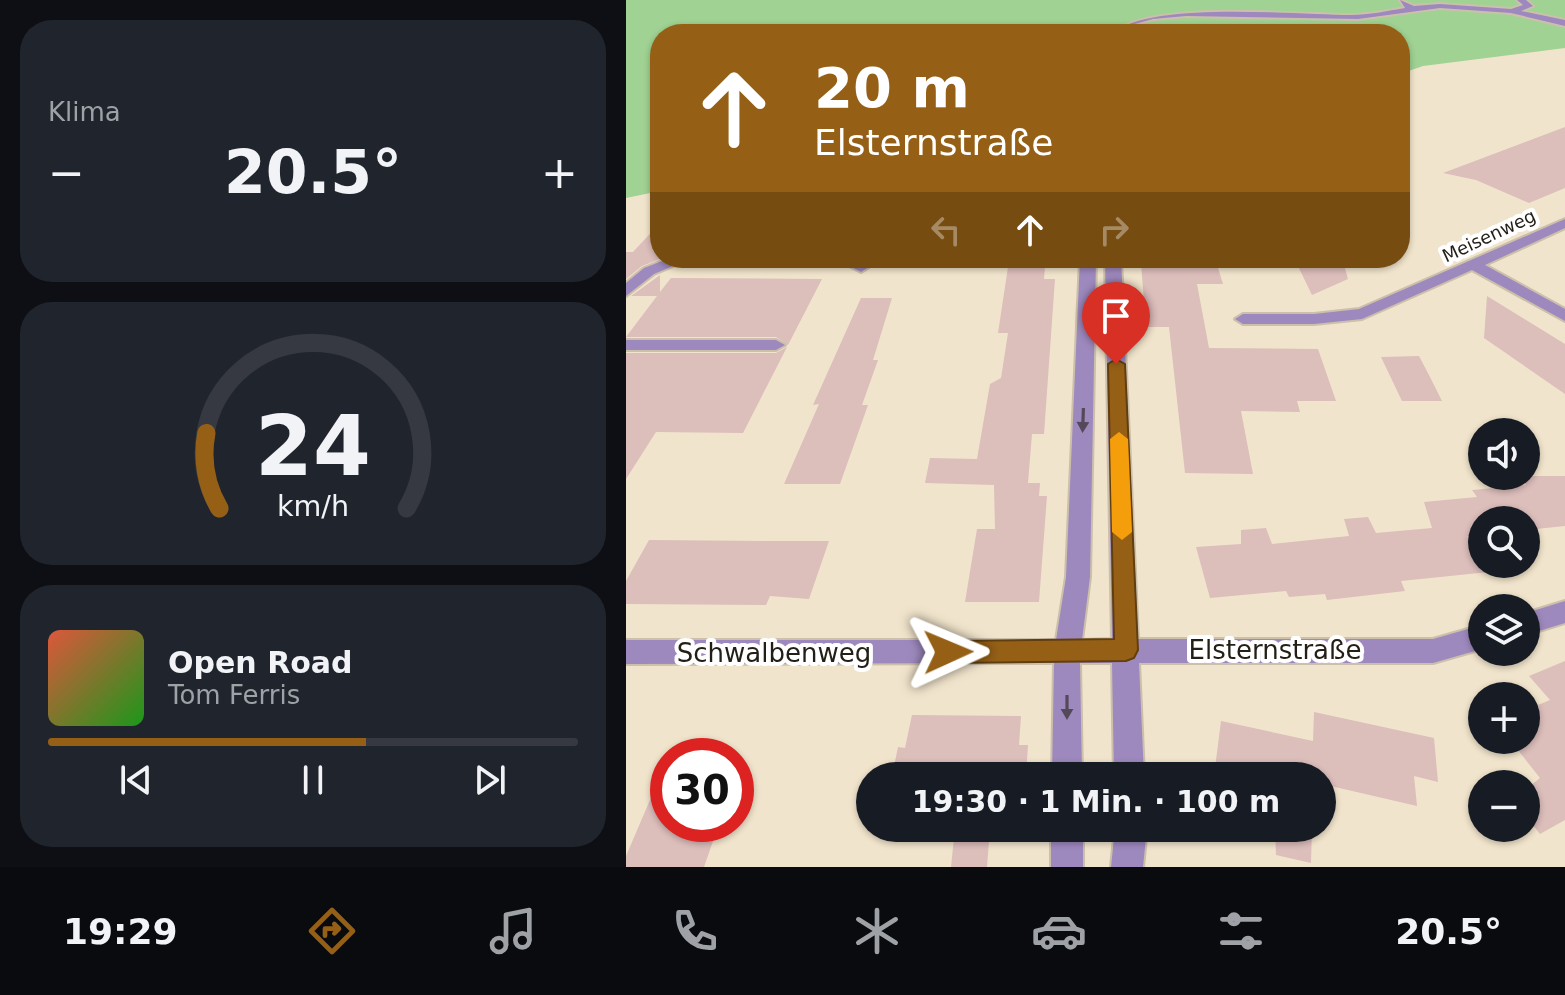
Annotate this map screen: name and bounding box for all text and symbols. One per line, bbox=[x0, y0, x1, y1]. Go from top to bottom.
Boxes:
text: 20 m bbox=[814, 55, 970, 120]
icon: ahead bbox=[682, 56, 786, 160]
text: Klima bbox=[48, 97, 121, 127]
text: Elsternstraße bbox=[814, 122, 1053, 163]
text: 20.5° bbox=[224, 137, 402, 207]
text: − bbox=[48, 147, 85, 198]
text: + bbox=[541, 147, 578, 198]
street label: Meisenweg bbox=[1439, 205, 1539, 266]
icon: left bbox=[924, 208, 968, 252]
icon: ahead bbox=[1008, 208, 1052, 252]
icon: right bbox=[1092, 208, 1136, 252]
pin bbox=[1082, 282, 1150, 364]
icon: arrive bbox=[1094, 294, 1138, 338]
text: 24 bbox=[255, 398, 371, 495]
one-way arrow bbox=[1077, 408, 1090, 433]
map controls bbox=[1468, 418, 1540, 842]
button: sound bbox=[1468, 418, 1540, 490]
text: km/h bbox=[277, 490, 349, 524]
button: search bbox=[1468, 506, 1540, 578]
button: layers bbox=[1468, 594, 1540, 666]
position arrow bbox=[906, 610, 990, 694]
street label: Elsternstraße bbox=[1189, 635, 1361, 665]
street label: Schwalbenweg bbox=[677, 638, 871, 668]
text: Open Road bbox=[168, 645, 353, 680]
text: Tom Ferris bbox=[168, 680, 300, 710]
button: + bbox=[1468, 682, 1540, 754]
one-way arrow bbox=[1061, 695, 1073, 720]
speed limit sign: 30 bbox=[650, 738, 754, 842]
icon: previous bbox=[114, 758, 158, 802]
icon: pause bbox=[291, 758, 335, 802]
icon: next bbox=[468, 758, 512, 802]
button: − bbox=[1468, 770, 1540, 842]
text: 19:30 · 1 Min. · 100 m bbox=[912, 784, 1280, 819]
icon: directions bbox=[304, 903, 360, 959]
icon: music bbox=[485, 903, 541, 959]
icon: phone bbox=[667, 903, 723, 959]
icon: climate bbox=[849, 903, 905, 959]
icon: car bbox=[1031, 903, 1087, 959]
icon: filters bbox=[1213, 903, 1269, 959]
text: 19:29 bbox=[63, 911, 178, 952]
text: 20.5° bbox=[1395, 911, 1502, 952]

